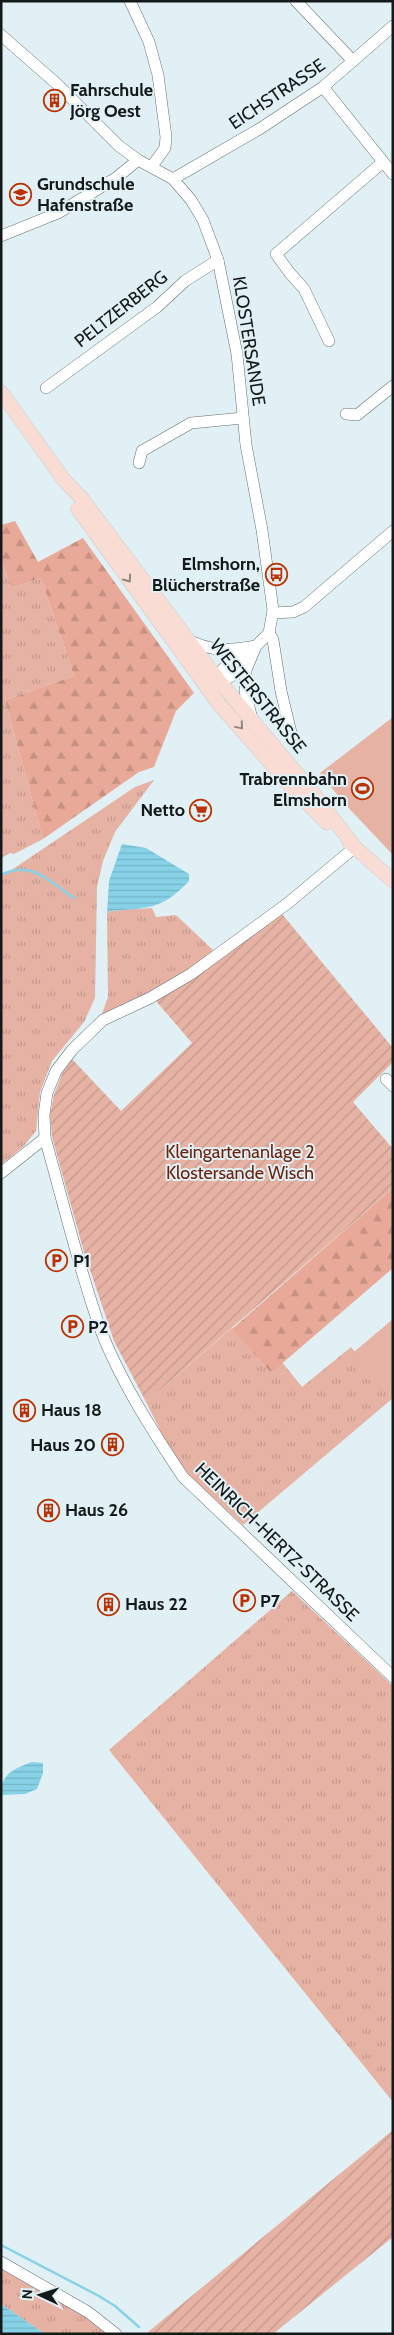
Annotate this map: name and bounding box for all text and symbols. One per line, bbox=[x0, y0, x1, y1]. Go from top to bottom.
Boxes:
street label: EICHSTRASSE bbox=[225, 54, 329, 134]
place label: Fahrschule Jörg Oest bbox=[69, 79, 153, 122]
building icon: Fahrschule Jörg Oest bbox=[42, 88, 66, 112]
place label: Grundschule Hafenstraße bbox=[37, 173, 134, 216]
school or university icon: Grundschule Hafenstraße bbox=[9, 182, 33, 206]
street label: PELTZERBERG bbox=[70, 266, 172, 352]
street label: KLOSTERSANDE bbox=[228, 275, 270, 407]
place label: Elmshorn, Blücherstraße bbox=[152, 553, 260, 596]
bus stop icon: Elmshorn, Blücherstraße bbox=[264, 562, 288, 586]
one-way arrow bbox=[122, 573, 131, 583]
street label: WESTERSTRASSE bbox=[205, 634, 311, 758]
one-way arrow bbox=[234, 721, 243, 730]
place label: Trabrennbahn Elmshorn bbox=[239, 768, 347, 811]
sports icon: Trabrennbahn Elmshorn bbox=[351, 777, 375, 801]
supermarket icon: Netto bbox=[189, 798, 213, 822]
place label: Netto bbox=[141, 799, 185, 821]
park label: Kleingartenanlage 2 Klostersande Wisch bbox=[165, 1141, 315, 1184]
parking icon: P1 bbox=[45, 1249, 69, 1273]
place label: P1 bbox=[73, 1250, 90, 1272]
parking icon: P2 bbox=[60, 1315, 84, 1339]
place label: P2 bbox=[88, 1316, 108, 1338]
building icon: Haus 18 bbox=[13, 1398, 37, 1422]
place label: Haus 18 bbox=[41, 1399, 102, 1421]
building icon: Haus 20 bbox=[100, 1433, 124, 1457]
place label: Haus 20 bbox=[30, 1434, 96, 1456]
street label: HEINRICH-HERTZ-STRASSE bbox=[190, 1458, 364, 1626]
building icon: Haus 26 bbox=[37, 1498, 61, 1522]
place label: Haus 26 bbox=[65, 1499, 128, 1521]
parking icon: P7 bbox=[232, 1589, 256, 1613]
place label: P7 bbox=[260, 1590, 281, 1612]
building icon: Haus 22 bbox=[97, 1592, 121, 1616]
place label: Haus 22 bbox=[125, 1593, 188, 1615]
north arrow bbox=[15, 2270, 65, 2320]
text: N bbox=[18, 2289, 36, 2300]

